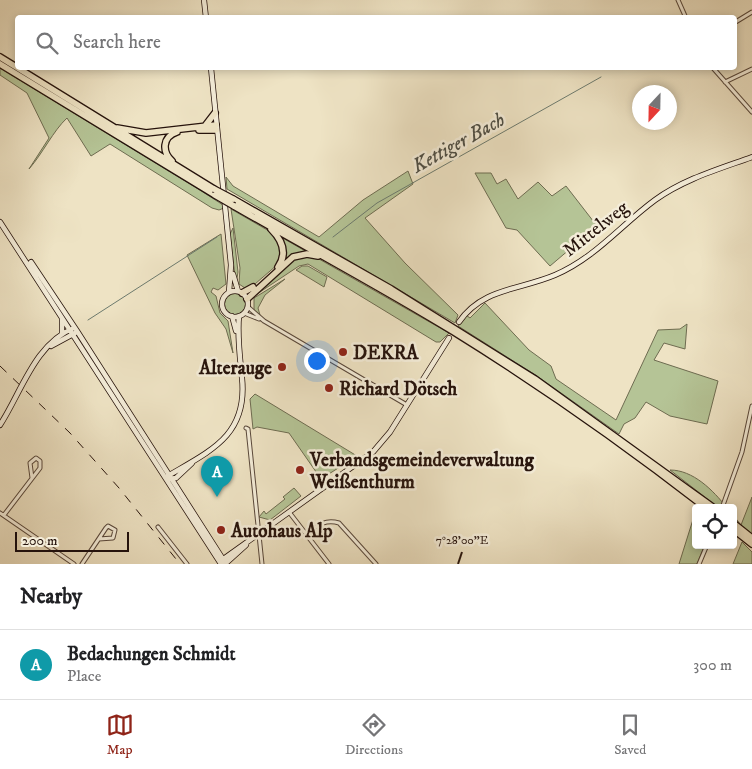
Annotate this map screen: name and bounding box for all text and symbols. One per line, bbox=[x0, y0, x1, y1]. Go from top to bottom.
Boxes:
search box bbox=[15, 15, 737, 70]
icon: search bbox=[33, 29, 61, 57]
text: Search here bbox=[73, 31, 161, 54]
north arrow bbox=[632, 85, 677, 130]
water label: Kettiger Bach bbox=[407, 108, 510, 180]
street label: Mittelweg bbox=[558, 196, 634, 262]
place label: DEKRA bbox=[353, 342, 419, 365]
marker: DEKRA bbox=[337, 346, 349, 358]
your location bbox=[304, 348, 330, 374]
place label: Alterauge bbox=[198, 357, 272, 380]
marker: Alterauge bbox=[276, 361, 288, 373]
place label: Richard Dötsch bbox=[339, 378, 458, 401]
marker: Richard Dötsch bbox=[323, 382, 335, 394]
place label: Verbandsgemeindeverwaltung Weißenthurm bbox=[309, 449, 534, 494]
pin: A bbox=[201, 456, 233, 497]
marker: Verbandsgemeindeverwaltung Weißenthurm bbox=[294, 464, 306, 476]
map controls bbox=[692, 504, 737, 549]
button: locate bbox=[692, 504, 737, 549]
place label: Autohaus Alp bbox=[230, 520, 333, 543]
marker: Autohaus Alp bbox=[215, 524, 227, 536]
scale bar bbox=[15, 529, 129, 552]
text: 200 m bbox=[22, 532, 57, 550]
text: 7°28'00"E bbox=[436, 533, 489, 548]
text: Nearby bbox=[20, 584, 82, 610]
text: Bedachungen Schmidt bbox=[67, 643, 236, 666]
text: A bbox=[31, 655, 41, 675]
text: 300 m bbox=[693, 655, 732, 675]
text: Place bbox=[67, 666, 101, 686]
tab: Map bbox=[106, 711, 134, 759]
tab: Directions bbox=[345, 711, 403, 759]
tab: Saved bbox=[614, 711, 646, 759]

